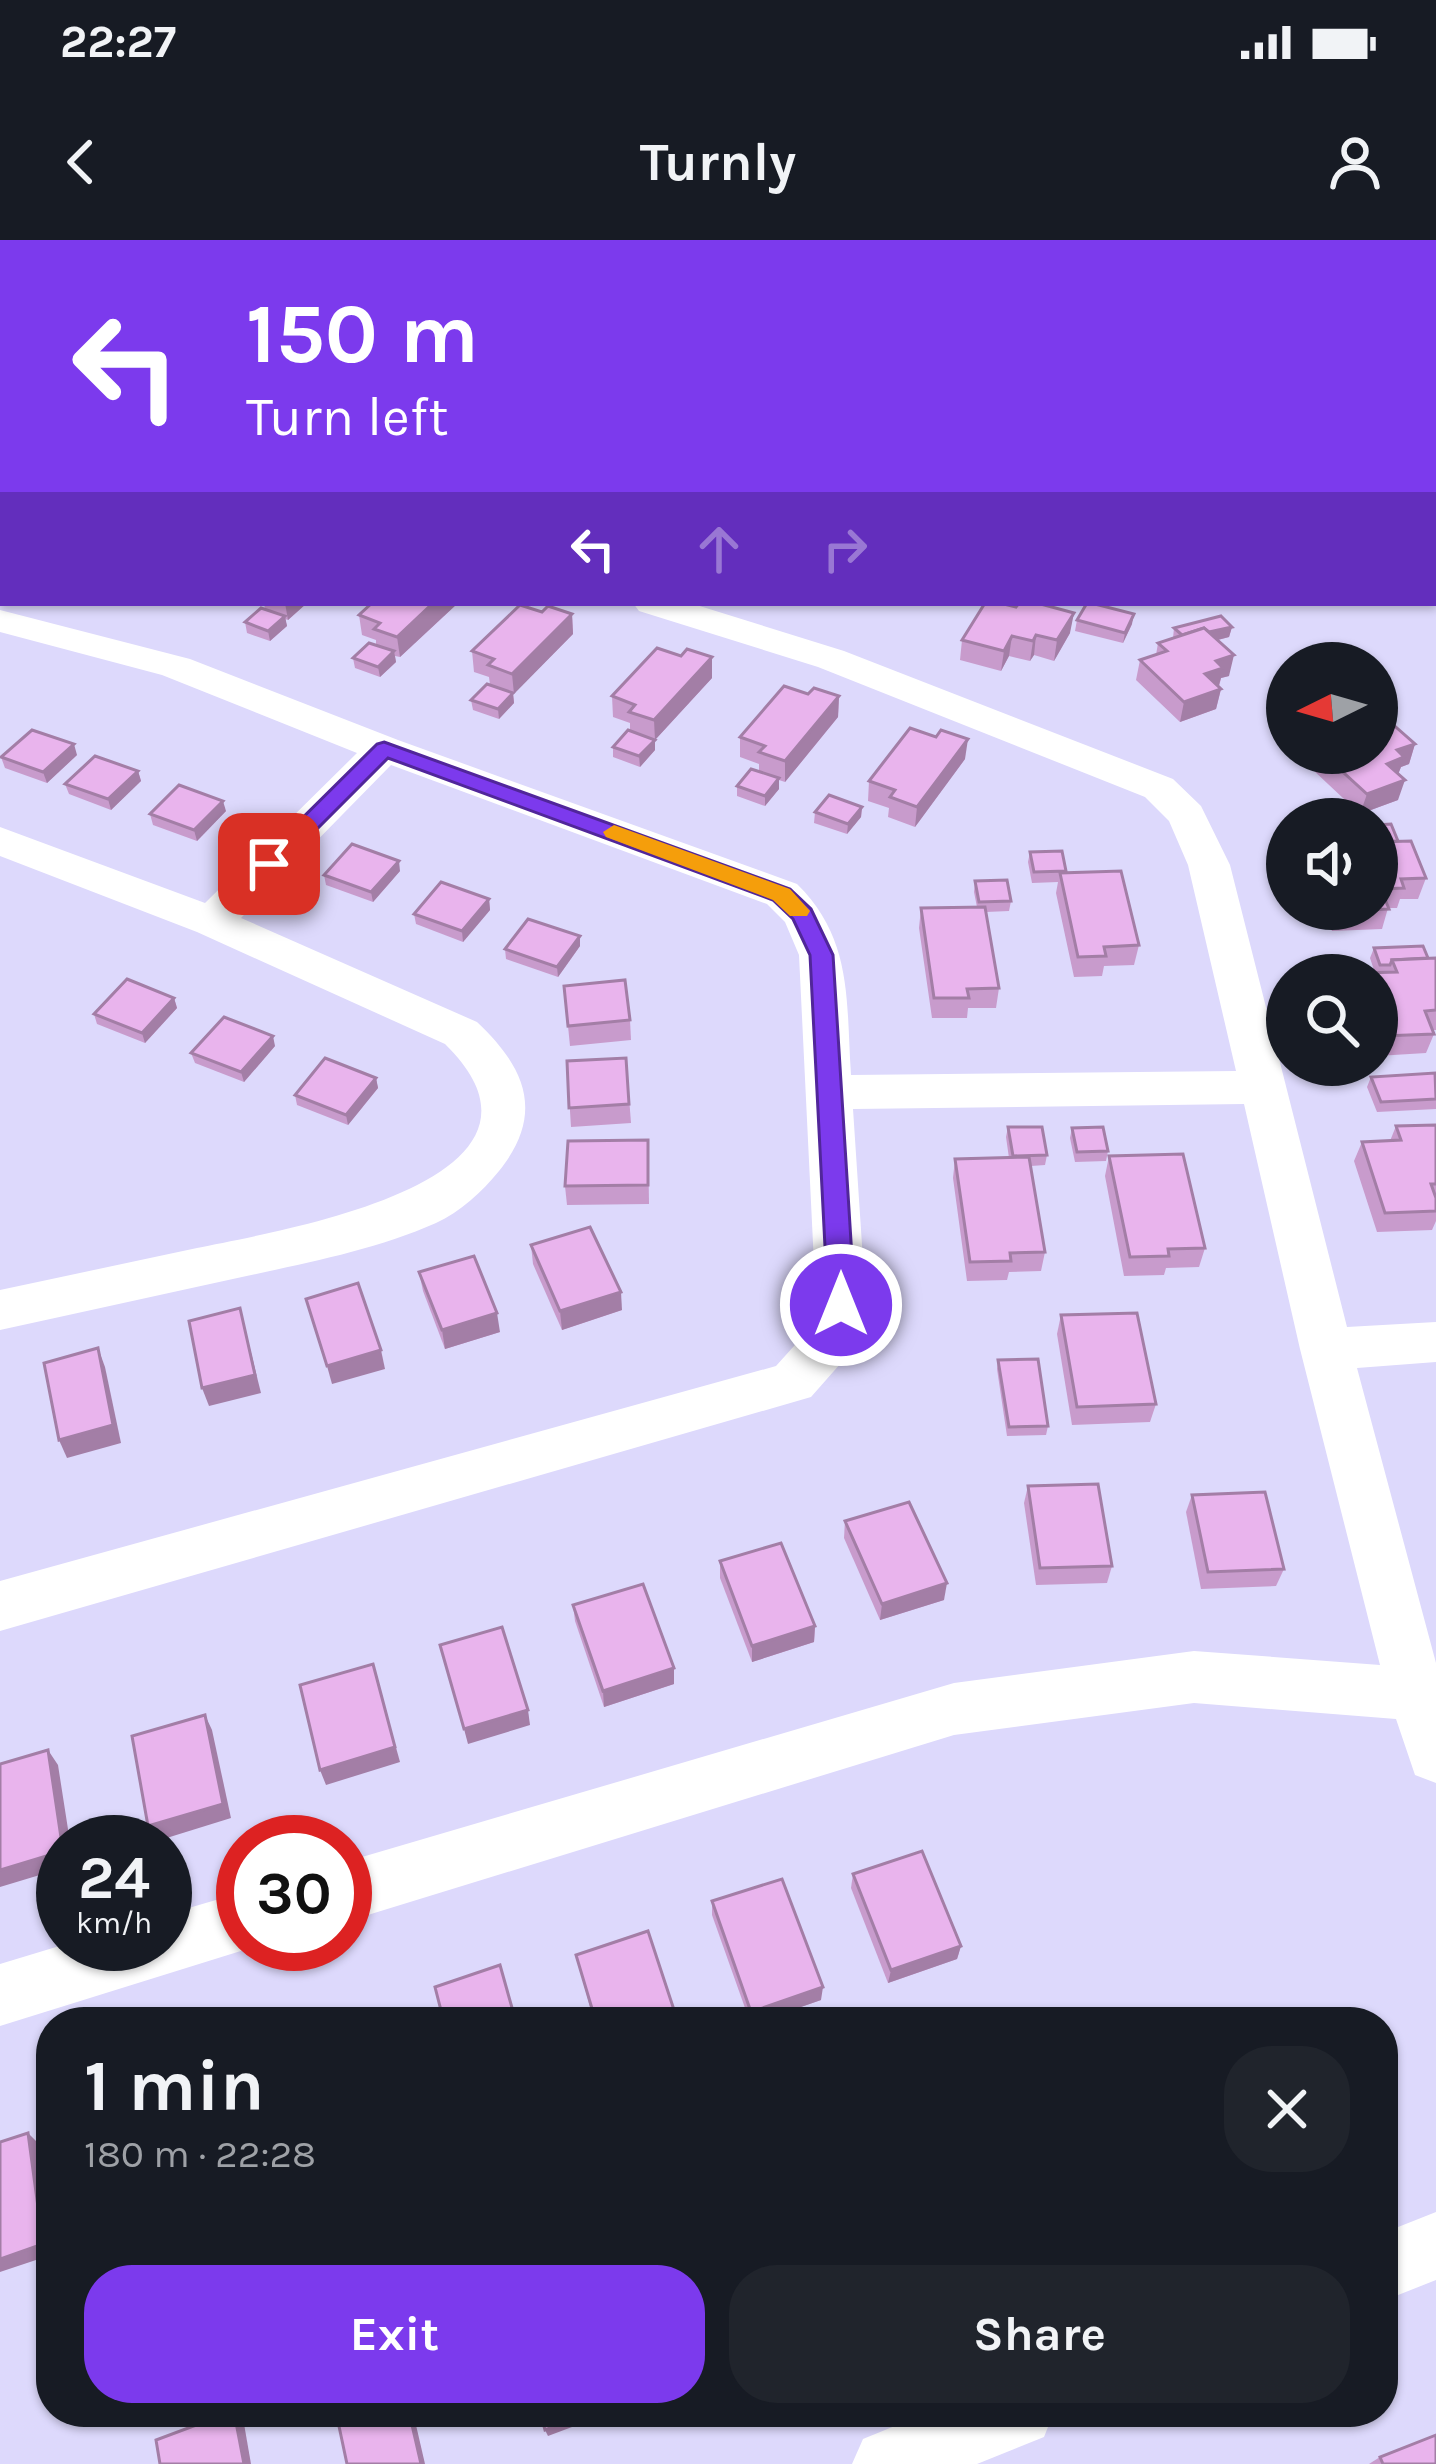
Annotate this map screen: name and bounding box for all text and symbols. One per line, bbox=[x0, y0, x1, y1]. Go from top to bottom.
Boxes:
text: 22:27 bbox=[60, 16, 176, 68]
icon: back bbox=[48, 129, 114, 195]
icon: person bbox=[1322, 129, 1388, 195]
text: Turnly bbox=[640, 130, 796, 194]
text: 150 m bbox=[246, 285, 479, 383]
icon: left bbox=[48, 288, 204, 444]
text: Turn left bbox=[246, 385, 449, 449]
icon: left bbox=[560, 516, 626, 582]
icon: ahead bbox=[686, 516, 752, 582]
icon: right bbox=[812, 516, 878, 582]
north arrow bbox=[1266, 642, 1398, 774]
map controls bbox=[1266, 642, 1398, 1086]
button: sound bbox=[1266, 798, 1398, 930]
pin bbox=[218, 813, 320, 915]
icon: arrive bbox=[236, 831, 302, 897]
button: search bbox=[1266, 954, 1398, 1086]
position arrow bbox=[778, 1242, 904, 1368]
speed limit sign: 30 bbox=[216, 1815, 372, 1971]
text: 24 bbox=[78, 1843, 150, 1913]
text: km/h bbox=[76, 1905, 152, 1941]
text: 1 min bbox=[84, 2044, 265, 2128]
button: close bbox=[1224, 2046, 1350, 2172]
text: 180 m · 22:28 bbox=[84, 2131, 316, 2177]
button: Exit bbox=[84, 2265, 705, 2403]
button: Share bbox=[729, 2265, 1350, 2403]

